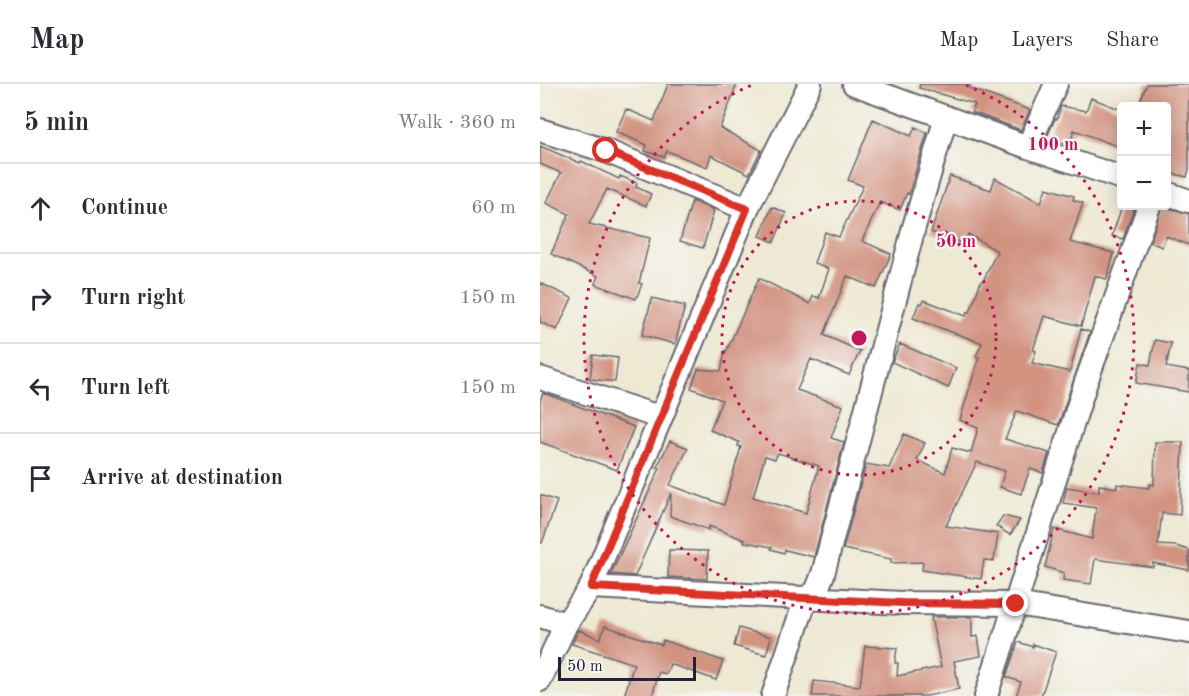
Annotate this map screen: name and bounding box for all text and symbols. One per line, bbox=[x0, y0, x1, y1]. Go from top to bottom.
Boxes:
text: Map bbox=[30, 27, 84, 55]
text: Map bbox=[939, 30, 978, 51]
text: Layers bbox=[1011, 30, 1073, 51]
text: Share bbox=[1106, 30, 1159, 51]
map controls bbox=[1117, 102, 1171, 210]
button: + bbox=[1117, 102, 1171, 156]
text: 5 min bbox=[24, 110, 89, 136]
text: Walk · 360 m bbox=[397, 113, 516, 133]
text: 100 m bbox=[1028, 136, 1078, 154]
route start bbox=[592, 137, 618, 163]
button: − bbox=[1117, 156, 1171, 210]
icon: ahead bbox=[24, 192, 57, 225]
text: Continue bbox=[81, 197, 168, 219]
text: 60 m bbox=[471, 198, 516, 218]
text: 50 m bbox=[936, 233, 976, 251]
icon: right bbox=[24, 282, 57, 315]
text: Turn right bbox=[81, 287, 185, 309]
text: 150 m bbox=[460, 288, 516, 308]
centre of rings bbox=[849, 328, 869, 348]
icon: left bbox=[24, 372, 57, 405]
text: Turn left bbox=[81, 377, 170, 399]
text: 150 m bbox=[460, 378, 516, 398]
icon: arrive bbox=[24, 462, 57, 495]
text: Arrive at destination bbox=[81, 467, 283, 489]
route end bbox=[1002, 590, 1028, 616]
scale bar bbox=[558, 654, 696, 682]
text: 50 m bbox=[567, 659, 603, 675]

